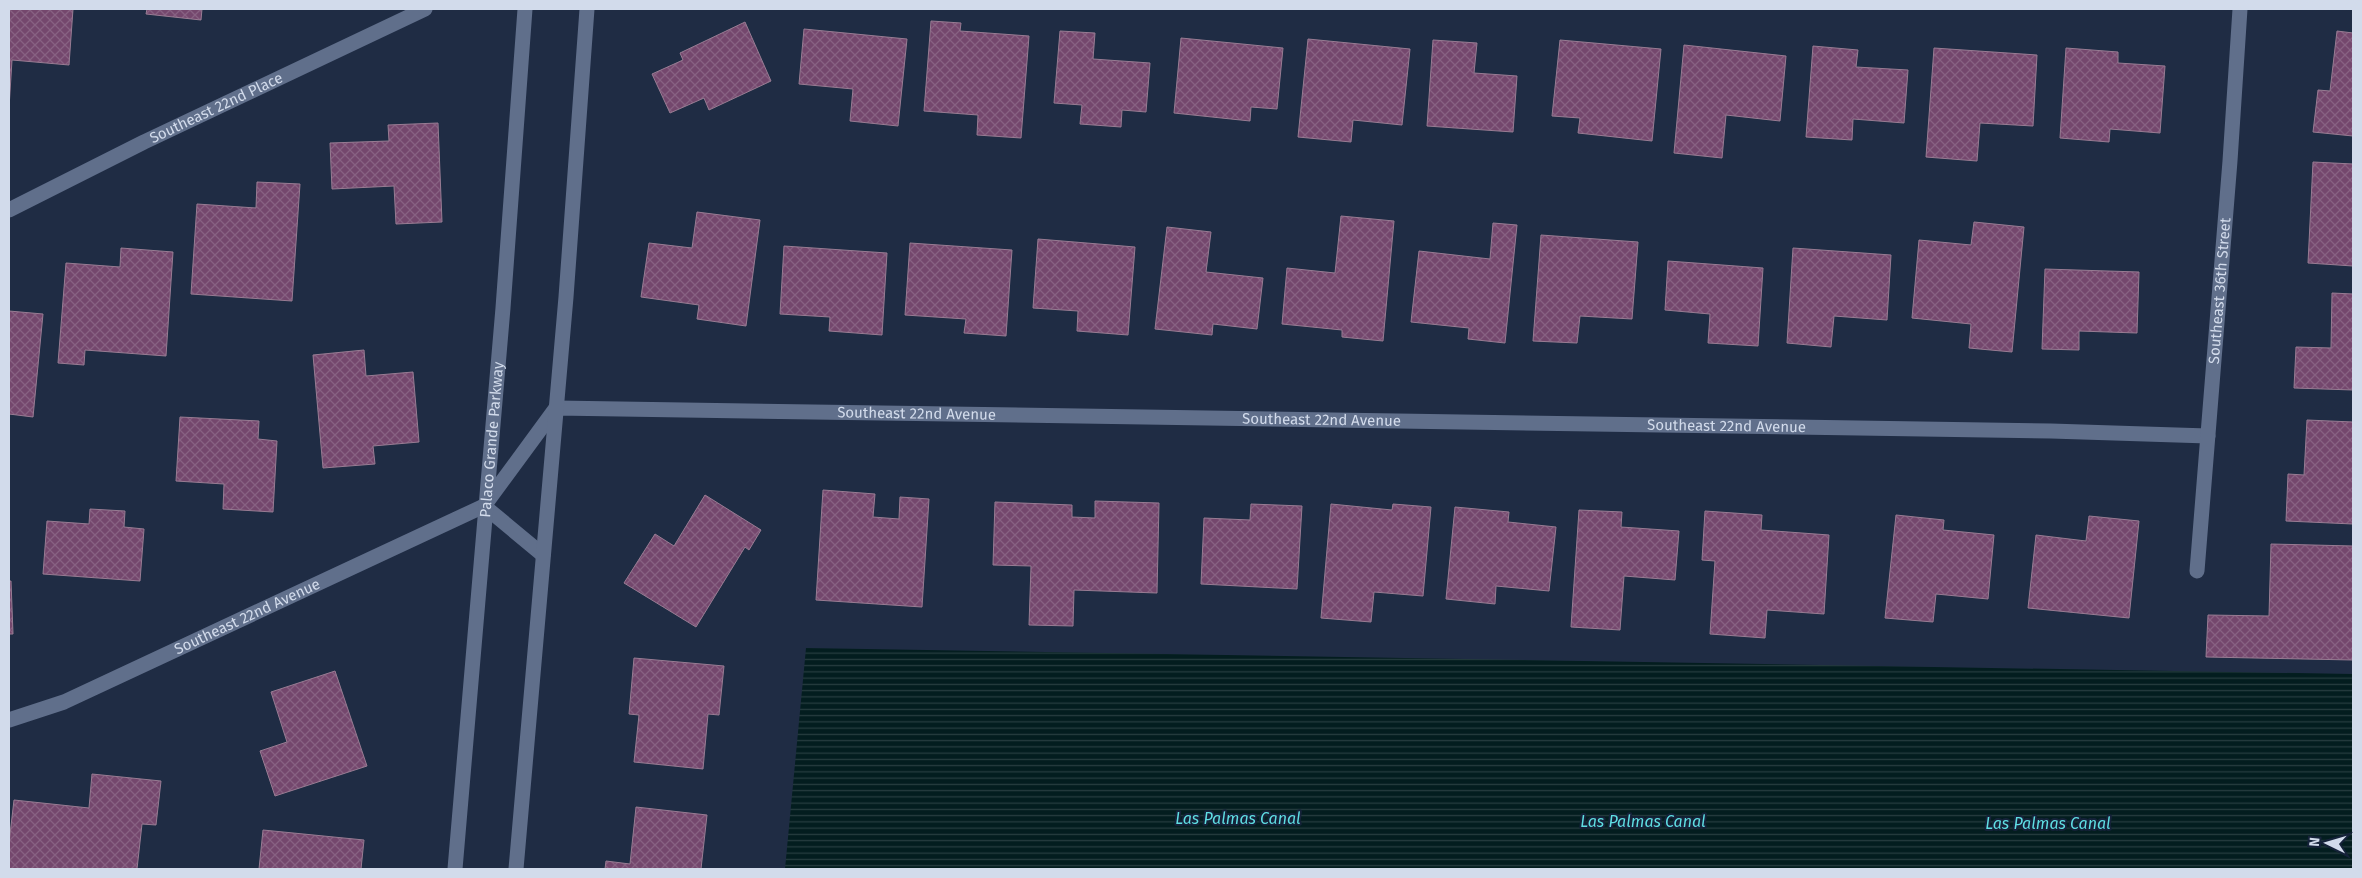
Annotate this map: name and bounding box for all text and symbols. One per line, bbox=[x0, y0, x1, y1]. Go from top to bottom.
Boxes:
street label: Southeast 22nd Place bbox=[147, 69, 286, 147]
street label: Southeast 36th Street bbox=[2205, 216, 2234, 365]
street label: Palaco Grande Parkway bbox=[476, 360, 507, 518]
street label: Southeast 22nd Avenue bbox=[837, 403, 996, 424]
street label: Southeast 22nd Avenue bbox=[1242, 410, 1401, 430]
street label: Southeast 22nd Avenue bbox=[1647, 416, 1806, 436]
street label: Southeast 22nd Avenue bbox=[171, 575, 323, 658]
water label: Las Palmas Canal bbox=[1175, 809, 1301, 828]
water label: Las Palmas Canal bbox=[1580, 812, 1706, 831]
water label: Las Palmas Canal bbox=[1985, 814, 2111, 833]
north arrow bbox=[2302, 818, 2352, 868]
text: N bbox=[2306, 837, 2323, 847]

